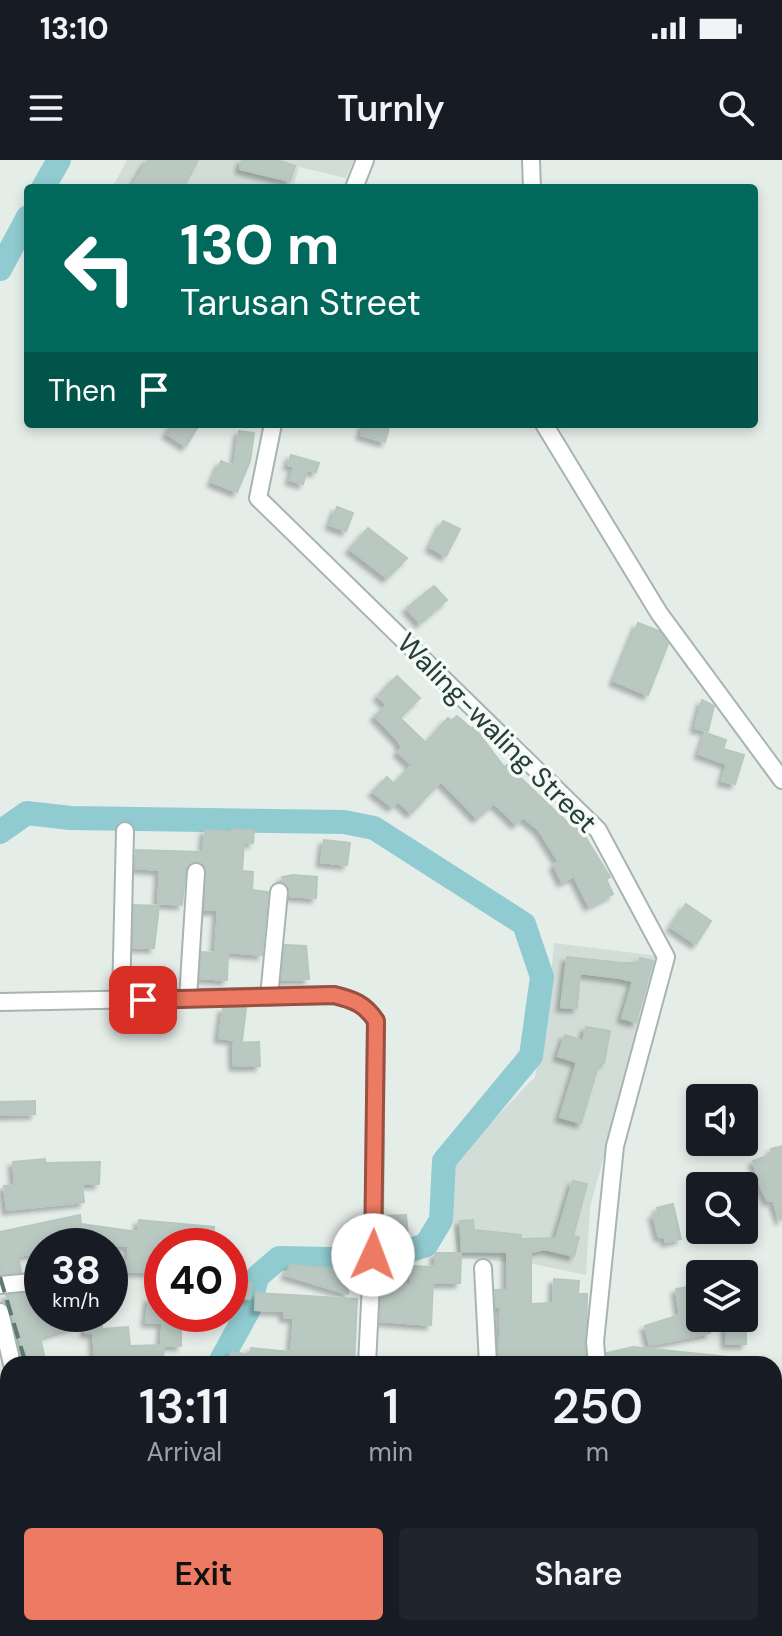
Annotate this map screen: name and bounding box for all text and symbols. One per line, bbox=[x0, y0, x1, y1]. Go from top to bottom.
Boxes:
text: 13:10 bbox=[40, 9, 109, 48]
text: Turnly bbox=[337, 85, 445, 132]
icon: menu bbox=[24, 86, 68, 130]
icon: search bbox=[714, 86, 758, 130]
text: 130 m bbox=[180, 208, 339, 281]
icon: left bbox=[48, 216, 152, 320]
text: Tarusan Street bbox=[180, 279, 421, 326]
icon: arrive bbox=[132, 368, 176, 412]
text: Then bbox=[48, 371, 116, 410]
street label: Waling-waling Street bbox=[389, 625, 605, 841]
pin bbox=[109, 966, 177, 1034]
icon: arrive bbox=[121, 978, 165, 1022]
map controls bbox=[686, 1084, 758, 1332]
button: sound bbox=[686, 1084, 758, 1156]
button: search bbox=[686, 1172, 758, 1244]
position arrow bbox=[331, 1213, 415, 1297]
speed limit sign: 40 bbox=[144, 1228, 248, 1332]
text: 38 bbox=[51, 1244, 101, 1296]
button: layers bbox=[686, 1260, 758, 1332]
text: km/h bbox=[52, 1287, 100, 1313]
text: 13:11 bbox=[139, 1375, 229, 1438]
text: 1 bbox=[382, 1375, 399, 1438]
text: 250 bbox=[552, 1375, 643, 1438]
text: Arrival bbox=[146, 1435, 222, 1469]
text: min bbox=[369, 1435, 413, 1469]
text: m bbox=[586, 1435, 609, 1469]
button: Exit bbox=[24, 1528, 383, 1620]
button: Share bbox=[399, 1528, 758, 1620]

